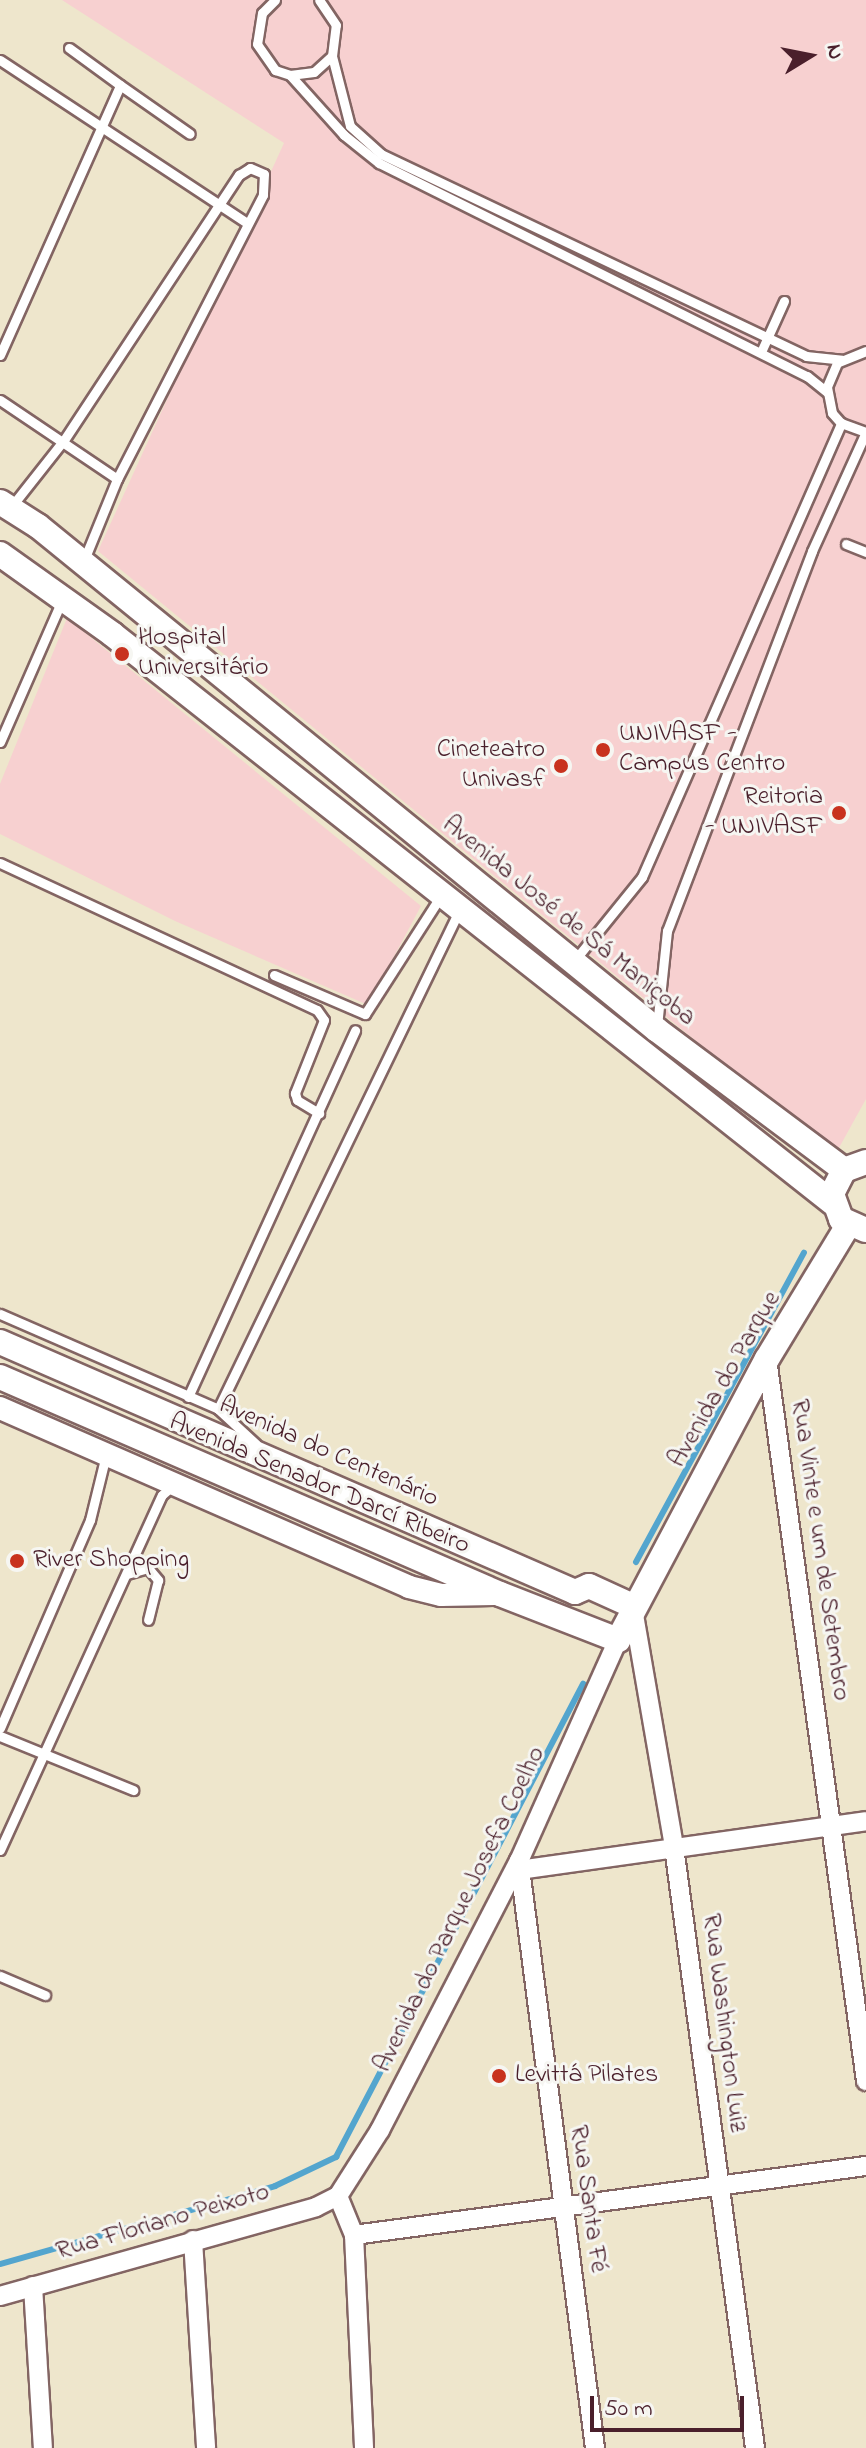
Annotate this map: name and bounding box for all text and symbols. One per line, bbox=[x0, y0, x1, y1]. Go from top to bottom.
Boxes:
north arrow bbox=[770, 16, 850, 96]
text: N bbox=[817, 42, 851, 62]
place label: Hospital Universitário bbox=[138, 623, 269, 684]
marker: Hospital Universitário bbox=[113, 645, 131, 663]
place label: UNIVASF - Campus Centro bbox=[619, 719, 785, 780]
place label: Cineteatro Univasf bbox=[437, 735, 545, 796]
marker: UNIVASF - Campus Centro bbox=[594, 741, 612, 759]
marker: Cineteatro Univasf bbox=[552, 757, 570, 775]
place label: Reitoria - UNIVASF bbox=[705, 782, 823, 844]
marker: Reitoria - UNIVASF bbox=[830, 804, 848, 822]
street label: Avenida José de Sá Maniçoba bbox=[435, 810, 701, 1034]
street label: Avenida do Parque bbox=[663, 1286, 789, 1474]
street label: Avenida do Centenário bbox=[213, 1391, 443, 1515]
street label: Rua Vinte e um de Setembro bbox=[782, 1397, 856, 1703]
street label: Avenida Senador Darcí Ribeiro bbox=[164, 1407, 474, 1563]
place label: River Shopping bbox=[33, 1545, 189, 1577]
marker: River Shopping bbox=[8, 1552, 26, 1570]
street label: Avenida do Parque Josefa Coelho bbox=[368, 1742, 554, 2078]
street label: Rua Washington Luiz bbox=[694, 1912, 752, 2134]
place label: Levittá Pilates bbox=[515, 2060, 658, 2092]
marker: Levittá Pilates bbox=[490, 2067, 508, 2085]
street label: Rua Santa Fé bbox=[561, 2123, 613, 2275]
street label: Rua Floriano Peixoto bbox=[53, 2178, 273, 2268]
scale bar bbox=[594, 2380, 748, 2430]
text: 50 m bbox=[604, 2392, 653, 2427]

